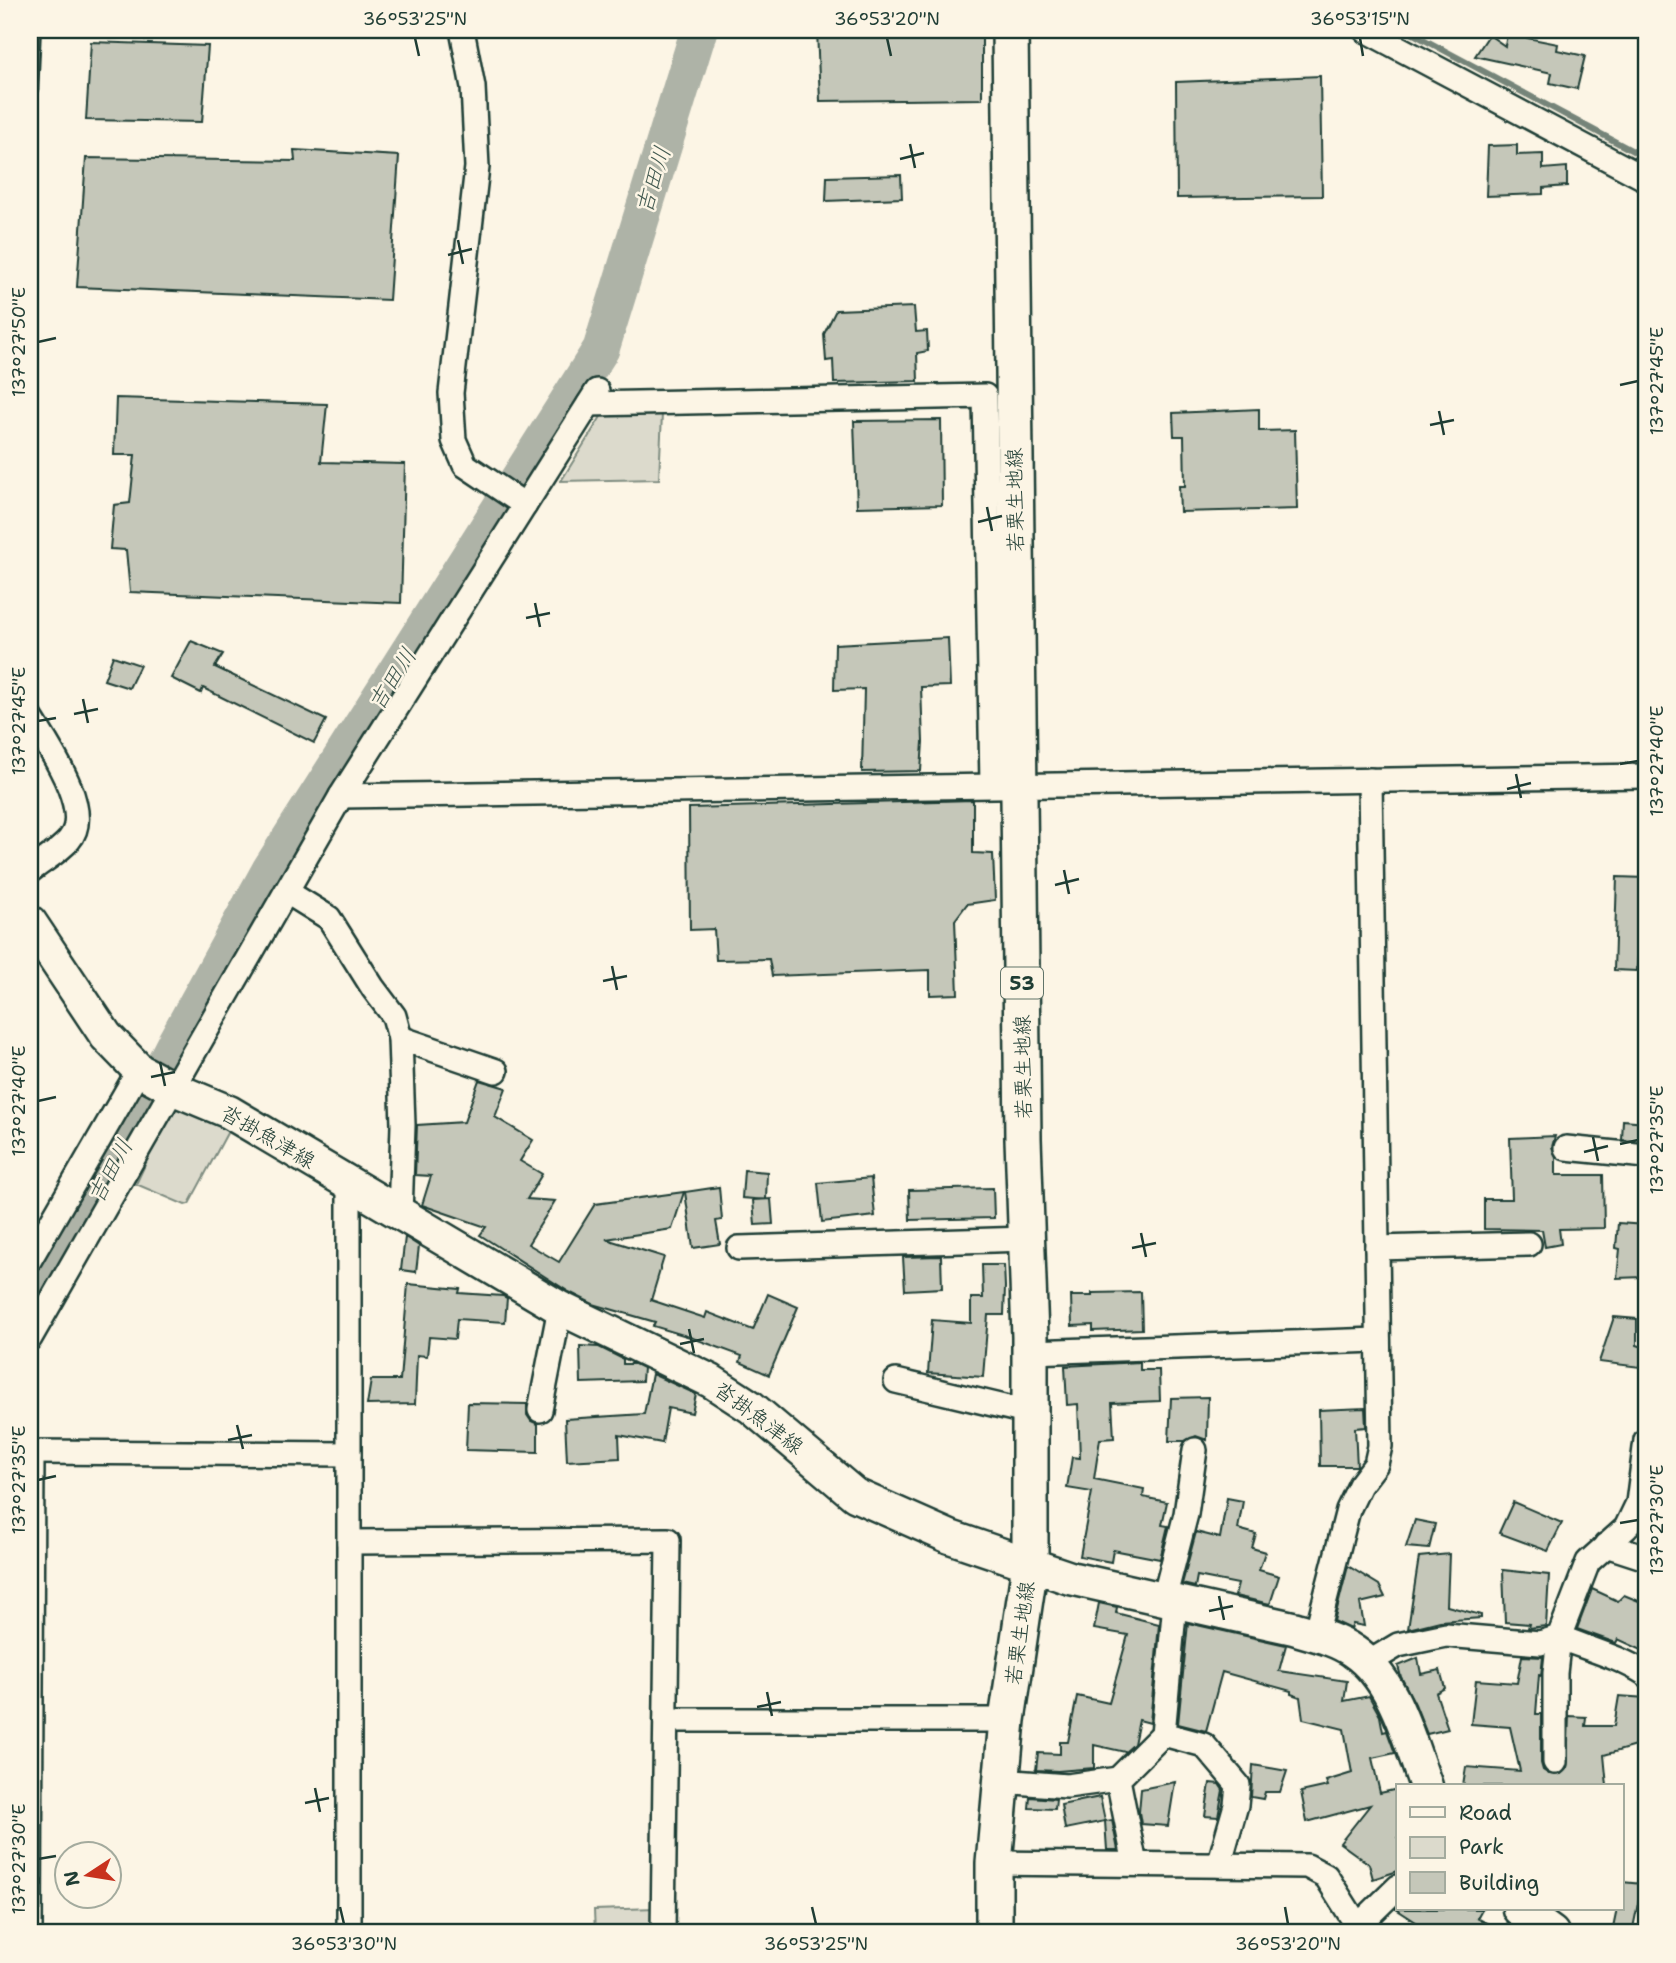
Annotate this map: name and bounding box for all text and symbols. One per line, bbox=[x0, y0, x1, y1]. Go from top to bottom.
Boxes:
text: 36°53'25"N bbox=[363, 7, 467, 31]
text: 36°53'20"N bbox=[834, 7, 940, 31]
text: 36°53'15"N bbox=[1310, 7, 1410, 31]
water label: 吉田川 bbox=[629, 143, 677, 217]
text: 137°27'50"E bbox=[7, 287, 31, 397]
text: 137°27'45"E bbox=[1645, 327, 1669, 435]
street label: 若栗生地線 bbox=[1000, 447, 1030, 553]
water label: 吉田川 bbox=[361, 642, 423, 716]
text: 137°27'45"E bbox=[7, 667, 31, 775]
text: 137°27'40"E bbox=[1645, 706, 1669, 816]
road number: 53 bbox=[1001, 967, 1043, 998]
street label: 若栗生地線 bbox=[1008, 1014, 1038, 1120]
text: 137°27'40"E bbox=[7, 1046, 31, 1156]
text: 137°27'35"E bbox=[1645, 1086, 1669, 1194]
street label: 沓掛魚津線 bbox=[216, 1099, 320, 1175]
water label: 吉田川 bbox=[81, 1133, 139, 1209]
street label: 沓掛魚津線 bbox=[709, 1375, 809, 1461]
text: 137°27'35"E bbox=[7, 1426, 31, 1534]
text: 137°27'30"E bbox=[1645, 1465, 1669, 1575]
street label: 若栗生地線 bbox=[999, 1579, 1041, 1687]
legend bbox=[1396, 1784, 1624, 1910]
text: Road bbox=[1459, 1799, 1512, 1827]
text: 137°27'30"E bbox=[7, 1804, 31, 1914]
text: Park bbox=[1459, 1833, 1504, 1861]
north arrow bbox=[52, 1840, 122, 1910]
text: N bbox=[58, 1868, 86, 1888]
text: Building bbox=[1459, 1869, 1539, 1897]
text: 36°53'30"N bbox=[291, 1932, 397, 1956]
text: 36°53'25"N bbox=[764, 1932, 868, 1956]
text: 36°53'20"N bbox=[1235, 1932, 1341, 1956]

